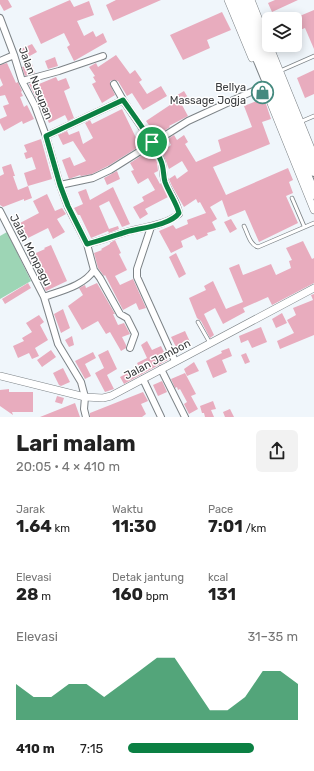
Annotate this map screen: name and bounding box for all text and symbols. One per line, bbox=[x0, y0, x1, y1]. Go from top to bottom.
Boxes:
map controls bbox=[262, 12, 302, 52]
button: layers bbox=[262, 12, 302, 52]
street label: Jalan Nusupan bbox=[16, 45, 55, 121]
shop icon: Bellya Massage Jogja bbox=[249, 80, 275, 106]
place label: Bellya Massage Jogja bbox=[170, 81, 246, 107]
pin bbox=[135, 125, 169, 159]
icon: arrive bbox=[141, 131, 163, 153]
street label: Jalan Monpagu bbox=[7, 212, 54, 288]
street label: Jalan Jambon bbox=[122, 336, 193, 382]
text: Lari malam bbox=[16, 430, 136, 457]
button: share bbox=[256, 430, 298, 472]
text: 20:05 · 4 × 410 m bbox=[16, 459, 120, 474]
text: Jarak bbox=[16, 503, 45, 516]
text: Waktu bbox=[112, 503, 143, 516]
text: Pace bbox=[208, 503, 233, 516]
text: 1.64 bbox=[16, 516, 52, 536]
text: 11:30 bbox=[112, 516, 157, 536]
text: 7:01 bbox=[208, 516, 243, 536]
text: km bbox=[52, 522, 70, 535]
text: /km bbox=[243, 522, 266, 535]
text: Elevasi bbox=[16, 571, 52, 584]
text: Detak jantung bbox=[112, 571, 184, 584]
text: kcal bbox=[208, 571, 228, 584]
text: 28 bbox=[16, 584, 39, 604]
text: 160 bbox=[112, 584, 143, 604]
text: 131 bbox=[208, 584, 236, 604]
text: m bbox=[39, 590, 51, 603]
text: bpm bbox=[143, 590, 169, 603]
text: Elevasi bbox=[16, 629, 58, 644]
text: 31–35 m bbox=[247, 629, 298, 644]
text: 410 m bbox=[16, 741, 55, 756]
text: 7:15 bbox=[80, 741, 103, 756]

